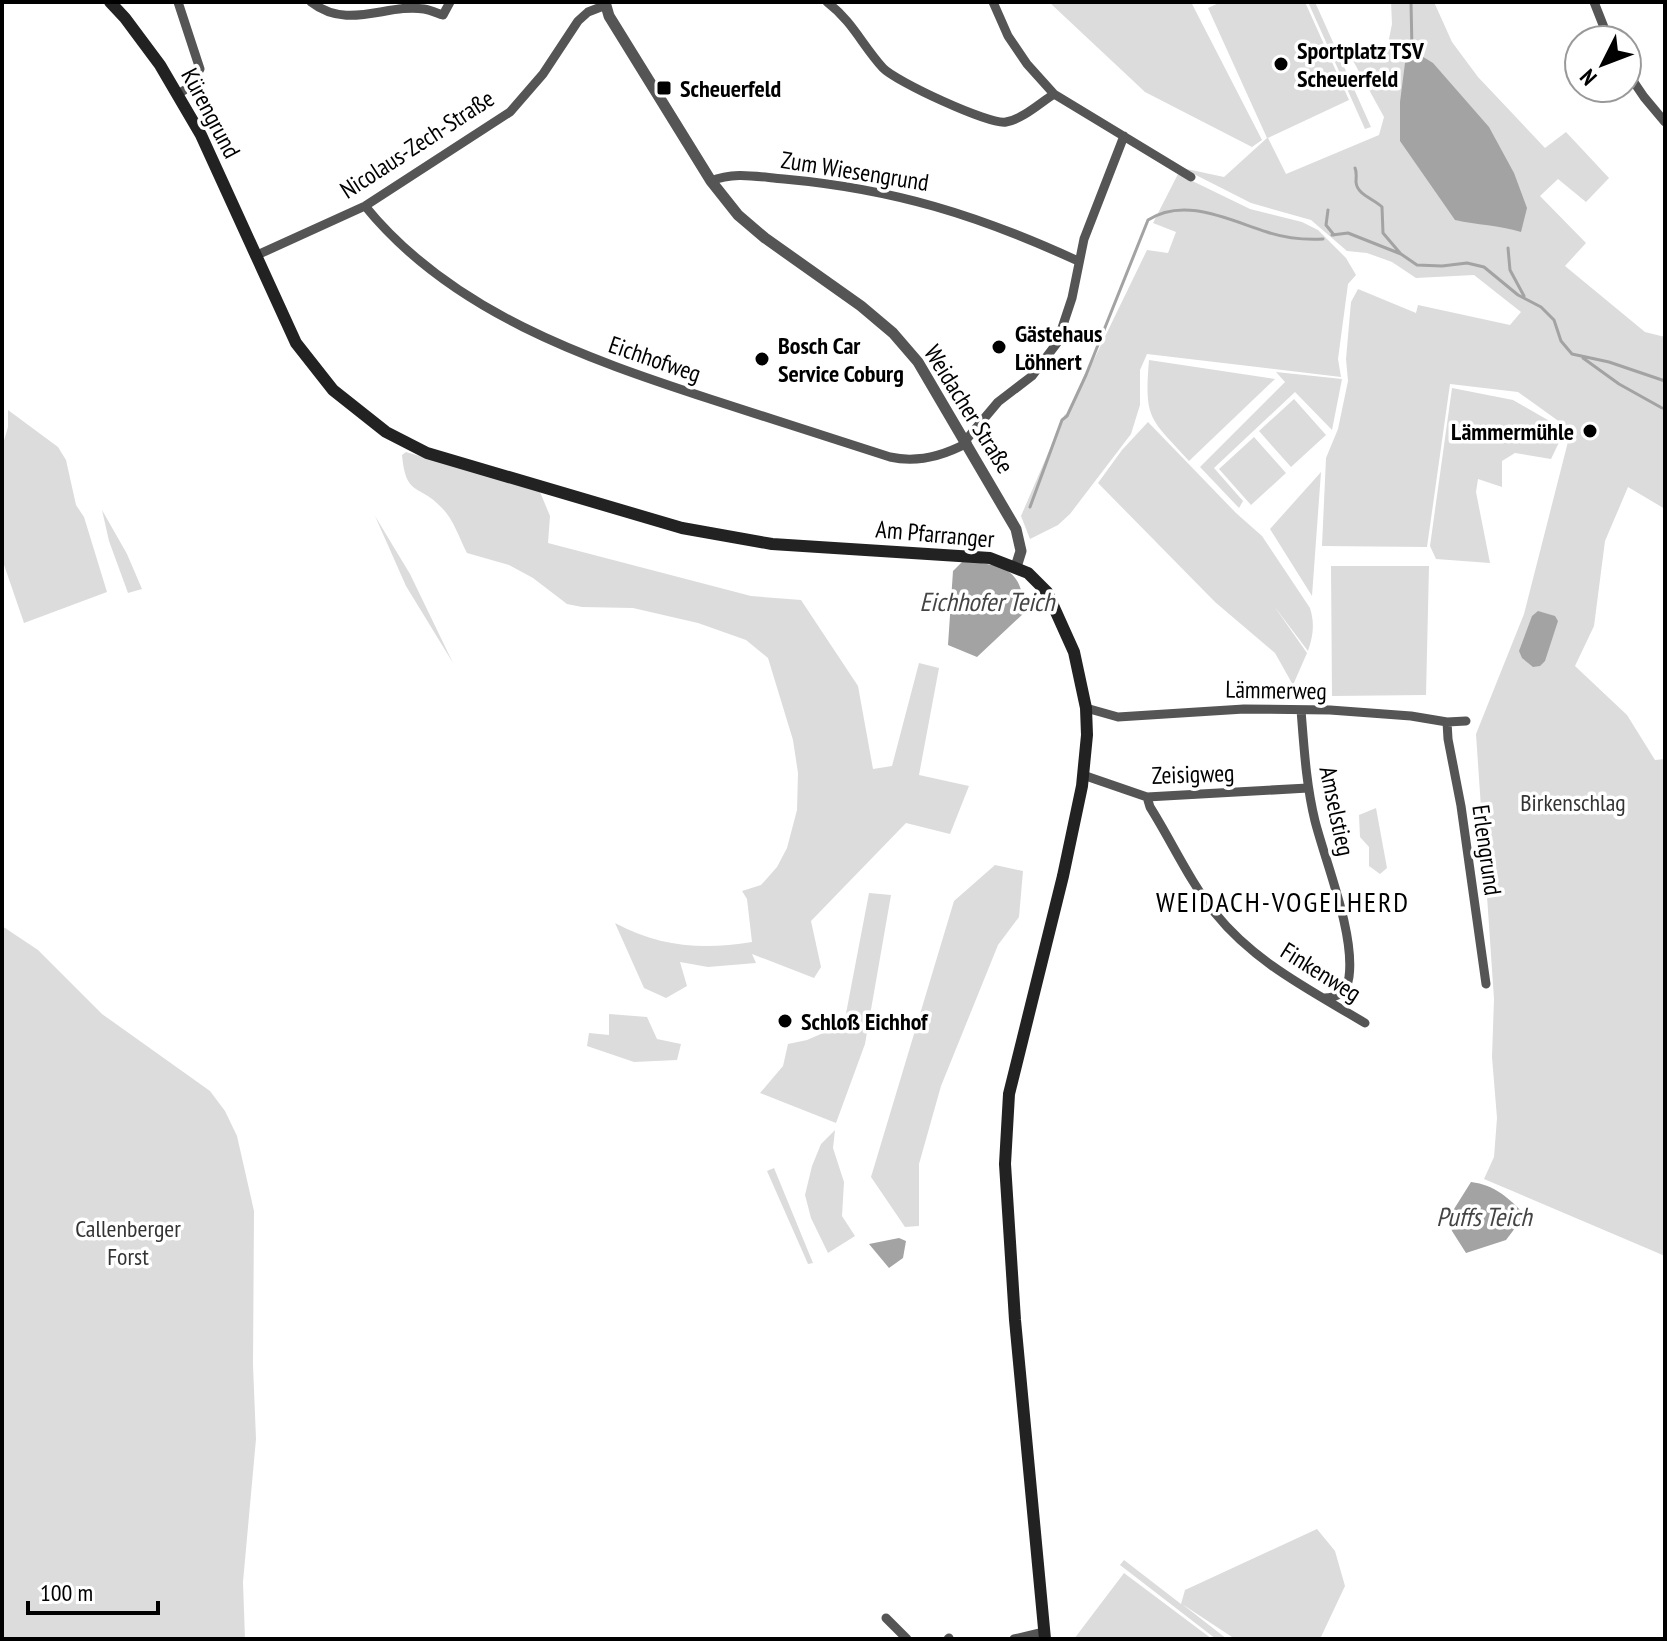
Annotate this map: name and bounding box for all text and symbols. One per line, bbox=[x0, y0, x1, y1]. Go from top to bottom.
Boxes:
north arrow bbox=[1563, 24, 1643, 104]
place label: Sportplatz TSV Scheuerfeld bbox=[1297, 35, 1425, 94]
marker: Sportplatz TSV Scheuerfeld bbox=[1272, 55, 1290, 73]
street label: Kürengrund bbox=[174, 63, 248, 163]
text: N bbox=[1574, 64, 1603, 91]
place label: Scheuerfeld bbox=[680, 73, 781, 104]
marker: Scheuerfeld bbox=[655, 79, 673, 97]
street label: Nicolaus-Zech-Straße bbox=[334, 83, 500, 205]
street label: Zum Wiesengrund bbox=[779, 144, 931, 198]
place label: Gästehaus Löhnert bbox=[1015, 318, 1102, 377]
street label: Eichhofweg bbox=[605, 329, 705, 389]
place label: Bosch Car Service Coburg bbox=[778, 330, 904, 389]
marker: Gästehaus Löhnert bbox=[990, 338, 1008, 356]
street label: Weidacher Straße bbox=[917, 339, 1021, 479]
marker: Bosch Car Service Coburg bbox=[753, 350, 771, 368]
place label: Lämmermühle bbox=[1451, 416, 1574, 447]
marker: Lämmermühle bbox=[1581, 422, 1599, 440]
street label: Am Pfarranger bbox=[874, 513, 996, 555]
water label: Eichhofer Teich bbox=[919, 585, 1056, 618]
street label: Lämmerweg bbox=[1225, 674, 1327, 706]
street label: Zeisigweg bbox=[1151, 757, 1235, 791]
street label: Amselstieg bbox=[1312, 763, 1362, 859]
park label: Birkenschlag bbox=[1520, 787, 1626, 818]
street label: Erlengrund bbox=[1465, 803, 1509, 897]
district label: WEIDACH-VOGELHERD bbox=[1156, 883, 1410, 920]
street label: Finkenweg bbox=[1275, 935, 1367, 1009]
place label: Schloß Eichhof bbox=[801, 1006, 929, 1037]
marker: Schloß Eichhof bbox=[776, 1012, 794, 1030]
water label: Puffs Teich bbox=[1436, 1200, 1533, 1233]
park label: Callenberger Forst bbox=[75, 1213, 181, 1272]
scale bar bbox=[28, 1565, 158, 1615]
text: 100 m bbox=[40, 1577, 93, 1608]

